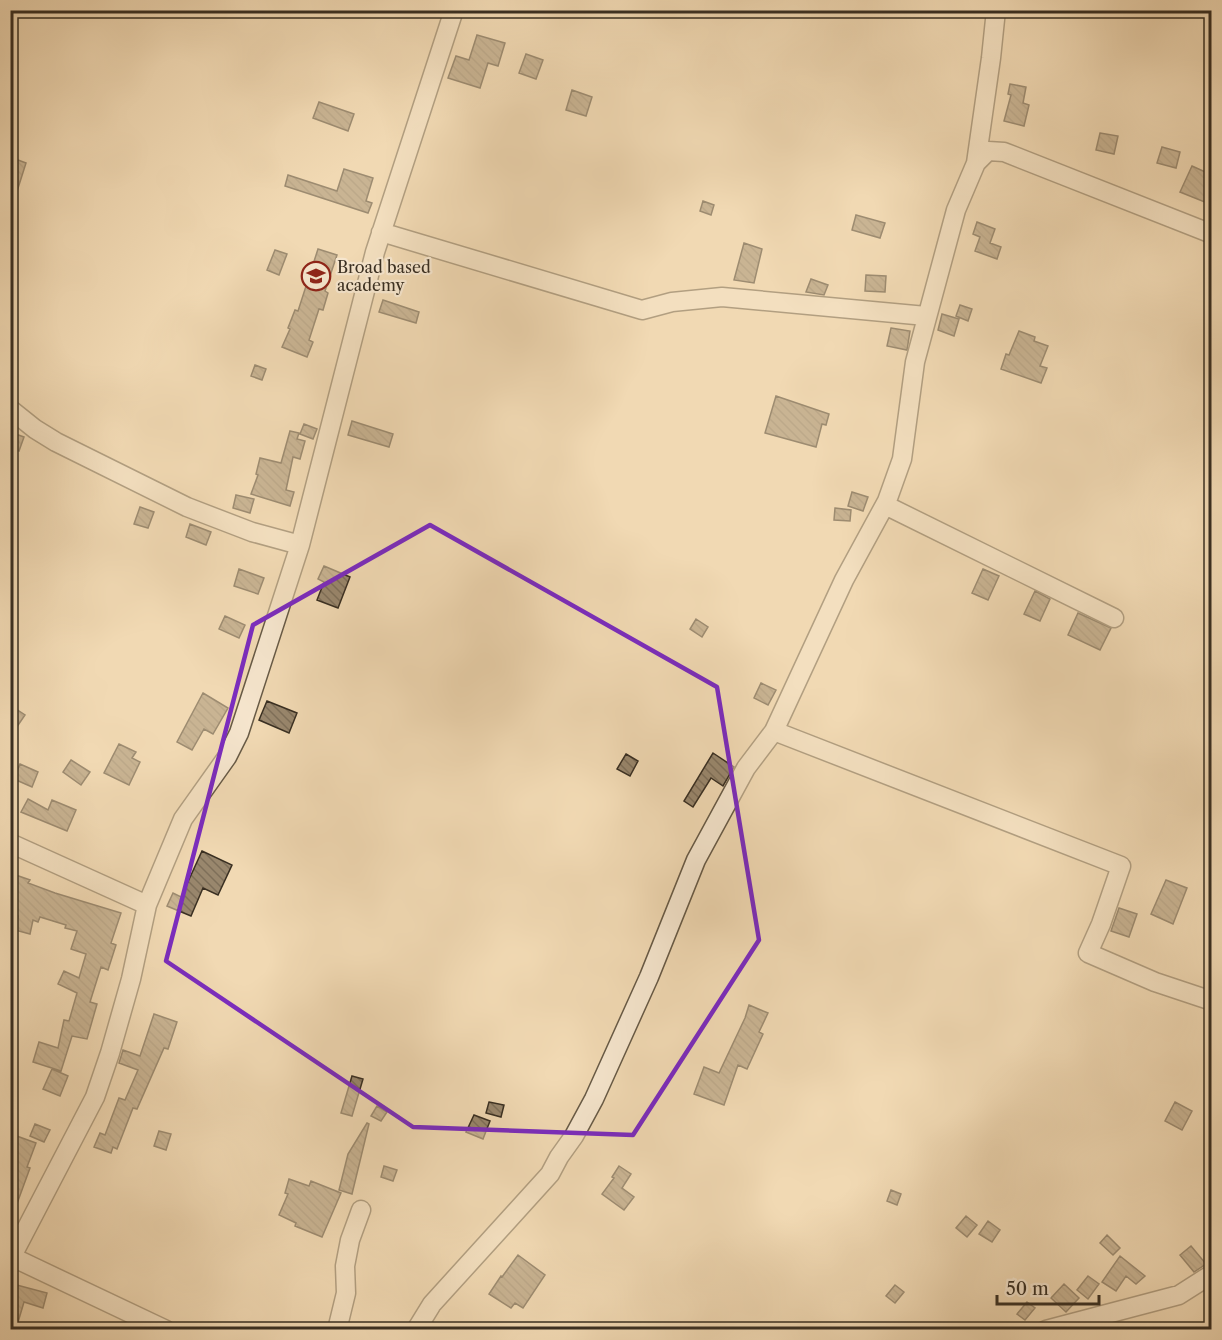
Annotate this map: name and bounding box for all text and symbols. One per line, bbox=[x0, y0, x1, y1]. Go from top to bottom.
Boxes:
place label: Broad based academy bbox=[337, 257, 431, 295]
school or university icon: Broad based academy bbox=[300, 260, 332, 292]
scale bar bbox=[997, 1268, 1099, 1306]
text: 50 m bbox=[1006, 1278, 1049, 1300]

